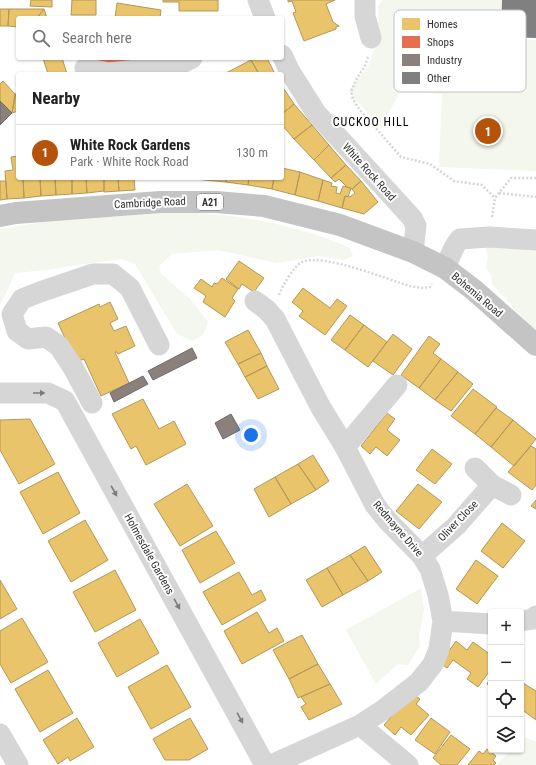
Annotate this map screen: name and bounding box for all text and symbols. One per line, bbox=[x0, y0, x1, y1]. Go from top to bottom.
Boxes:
legend bbox=[394, 10, 526, 92]
search box bbox=[16, 16, 284, 60]
text: Homes bbox=[427, 18, 458, 31]
icon: search bbox=[30, 27, 52, 49]
text: Search here bbox=[62, 29, 132, 47]
text: Shops bbox=[427, 36, 454, 49]
text: Industry bbox=[427, 54, 463, 67]
text: Other bbox=[427, 72, 451, 85]
text: Nearby bbox=[32, 88, 80, 108]
district label: CUCKOO HILL bbox=[333, 115, 409, 129]
pin: 1 bbox=[475, 116, 501, 146]
text: White Rock Gardens bbox=[70, 136, 190, 154]
street label: White Rock Road bbox=[340, 140, 398, 204]
text: 1 bbox=[42, 145, 48, 160]
text: 130 m bbox=[236, 145, 268, 160]
text: Park · White Rock Road bbox=[70, 154, 189, 169]
road number: A21 bbox=[197, 194, 223, 210]
street label: Cambridge Road bbox=[114, 195, 186, 211]
street label: Bohemia Road bbox=[449, 270, 505, 320]
one-way arrow bbox=[33, 390, 46, 396]
your location bbox=[241, 425, 261, 445]
one-way arrow bbox=[111, 485, 118, 496]
street label: Oliver Close bbox=[435, 498, 481, 544]
street label: Redmayne Drive bbox=[370, 499, 426, 559]
street label: Holmesdale Gardens bbox=[121, 511, 177, 597]
one-way arrow bbox=[174, 599, 180, 610]
map controls bbox=[488, 609, 524, 753]
button: + bbox=[488, 609, 524, 645]
button: − bbox=[488, 645, 524, 681]
button: locate bbox=[488, 681, 524, 717]
one-way arrow bbox=[236, 712, 243, 724]
button: layers bbox=[488, 717, 524, 753]

